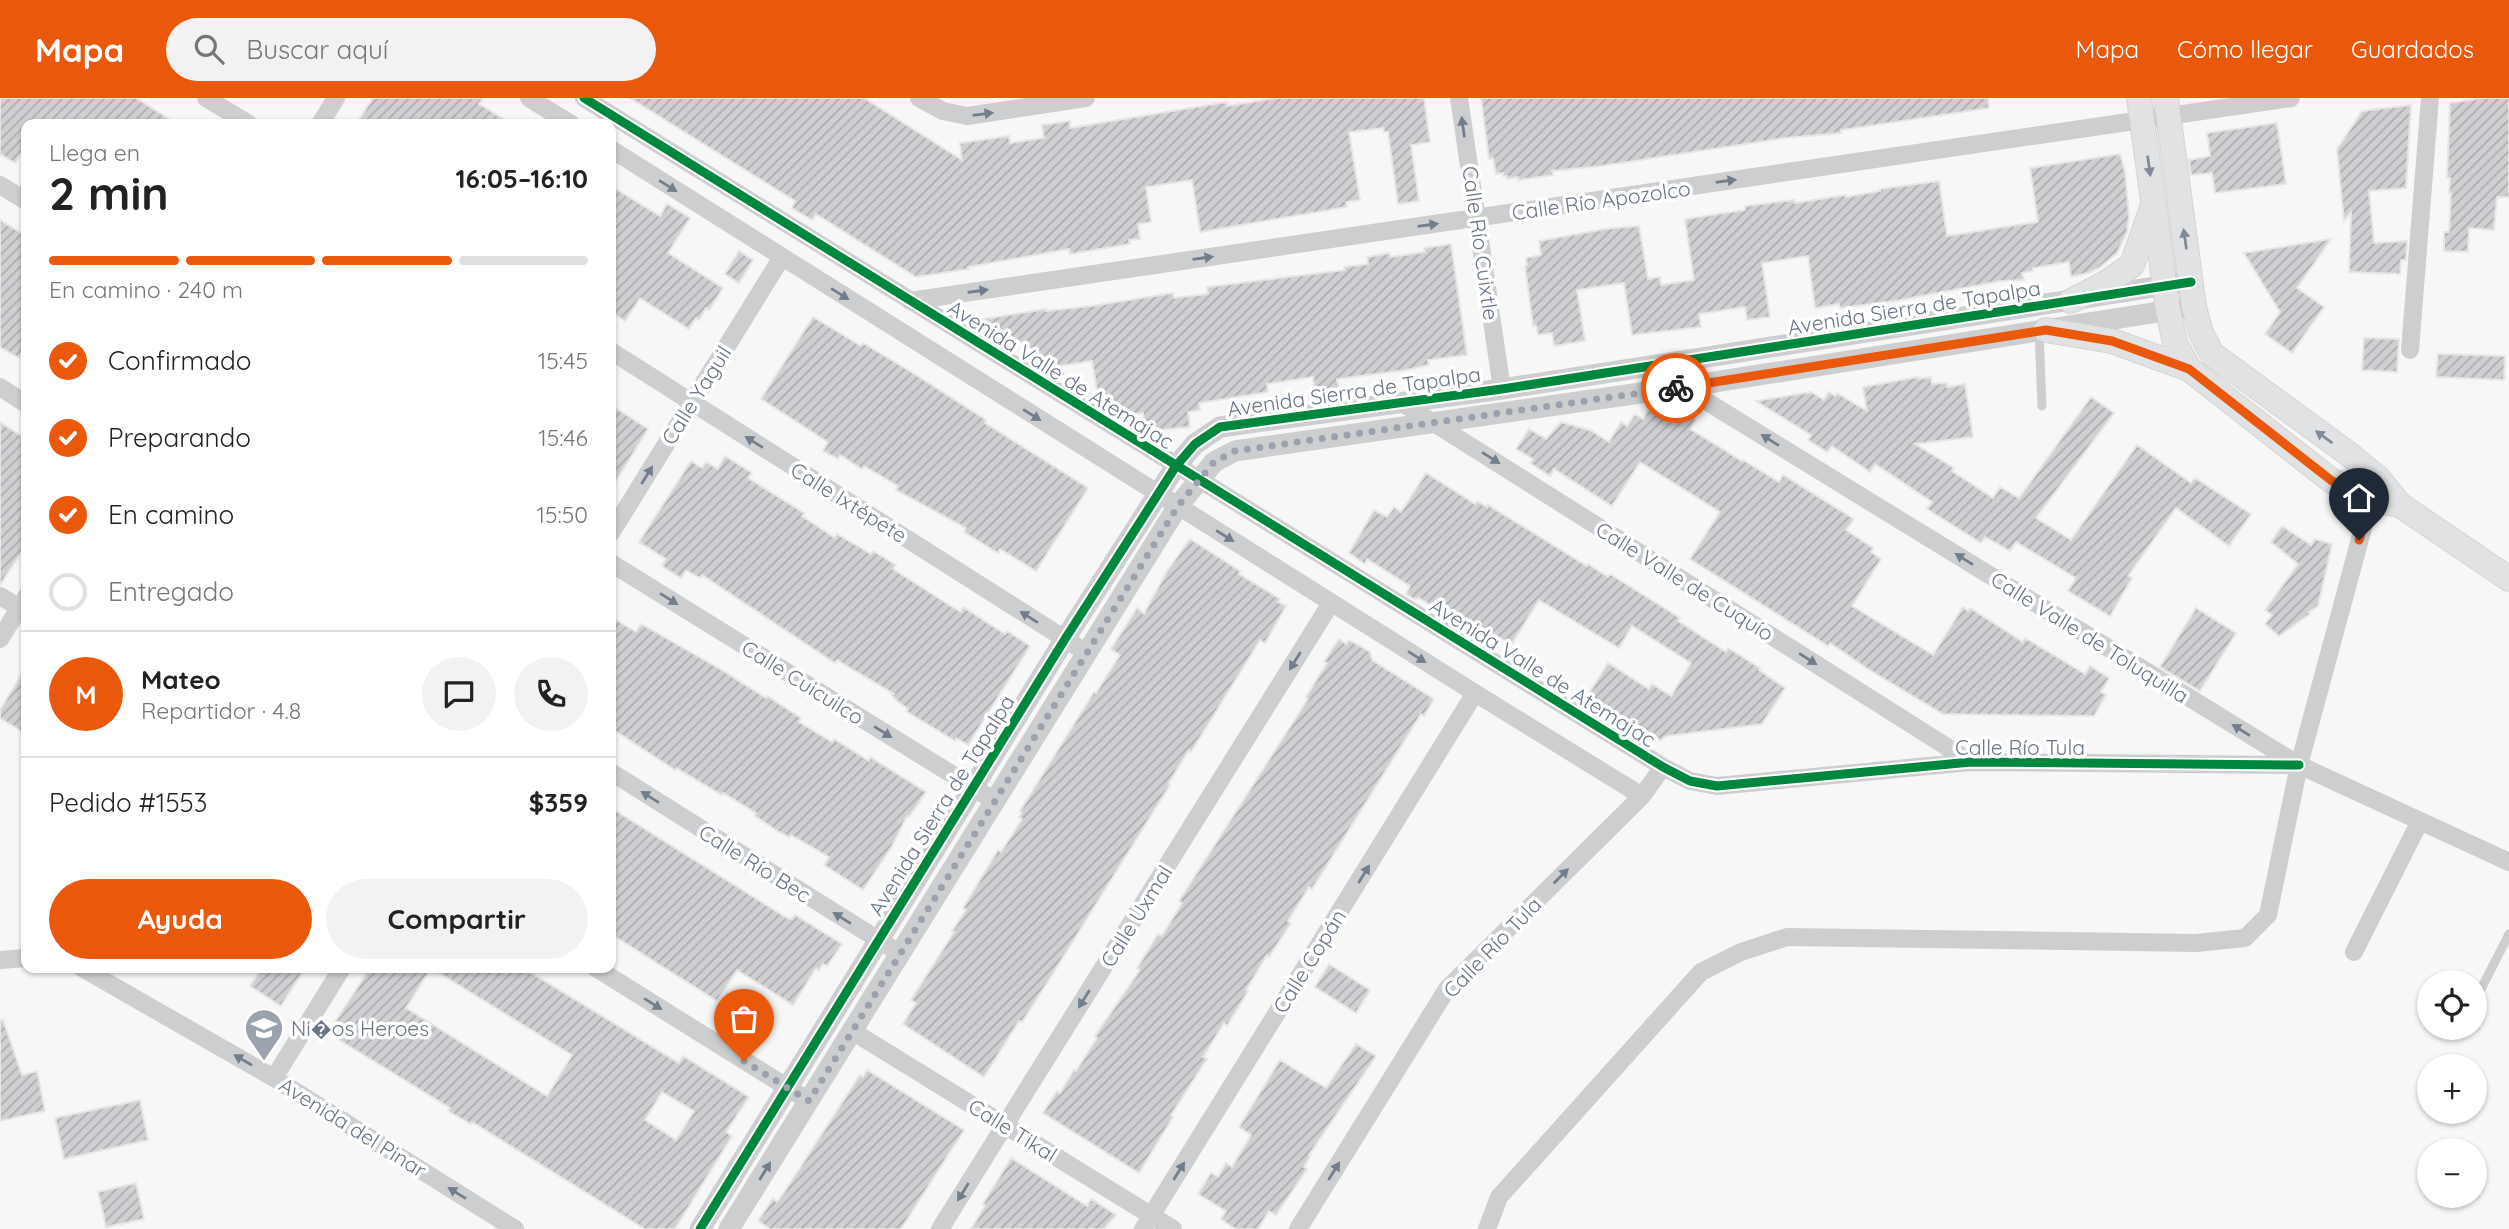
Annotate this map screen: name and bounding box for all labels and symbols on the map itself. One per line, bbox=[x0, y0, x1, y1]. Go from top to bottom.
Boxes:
one-way arrow bbox=[972, 108, 994, 119]
one-way arrow bbox=[1458, 116, 1469, 138]
one-way arrow bbox=[2144, 155, 2155, 177]
street label: Calle Río Cuixtle bbox=[1457, 164, 1505, 322]
street label: Calle Río Apozolco bbox=[1510, 175, 1692, 225]
one-way arrow bbox=[1715, 176, 1737, 187]
one-way arrow bbox=[659, 179, 678, 192]
one-way arrow bbox=[1417, 220, 1439, 231]
one-way arrow bbox=[2180, 228, 2191, 250]
one-way arrow bbox=[1192, 253, 1214, 264]
street label: Avenida Sierra de Tapalpa bbox=[1786, 274, 2042, 340]
one-way arrow bbox=[967, 285, 989, 296]
one-way arrow bbox=[830, 287, 849, 300]
street label: Avenida Valle de Atemajac bbox=[943, 294, 1179, 454]
street label: Calle Yaguil bbox=[655, 341, 737, 449]
courier bbox=[1641, 353, 1711, 423]
street label: Avenida Sierra de Tapalpa bbox=[1226, 360, 1482, 422]
one-way arrow bbox=[1022, 408, 1042, 421]
one-way arrow bbox=[2315, 430, 2333, 444]
one-way arrow bbox=[1760, 433, 1779, 446]
one-way arrow bbox=[745, 436, 764, 449]
one-way arrow bbox=[1482, 452, 1501, 465]
street label: Calle Ixtépete bbox=[786, 456, 912, 548]
one-way arrow bbox=[640, 465, 653, 484]
pin bbox=[2329, 468, 2389, 540]
street label: Calle Valle de Cuquío bbox=[1591, 516, 1779, 646]
one-way arrow bbox=[1215, 529, 1234, 542]
one-way arrow bbox=[1954, 553, 1973, 565]
street label: Calle Valle de Toluquilla bbox=[1986, 565, 2194, 709]
street label: Avenida Valle de Atemajac bbox=[1425, 592, 1661, 752]
one-way arrow bbox=[659, 593, 678, 606]
one-way arrow bbox=[1019, 610, 1039, 623]
street label: Calle Cuicuilco bbox=[737, 634, 869, 730]
one-way arrow bbox=[1288, 651, 1301, 670]
one-way arrow bbox=[1408, 651, 1427, 664]
one-way arrow bbox=[1798, 652, 1817, 665]
street label: Avenida Sierra de Tapalpa bbox=[862, 690, 1020, 920]
one-way arrow bbox=[2231, 723, 2250, 736]
one-way arrow bbox=[873, 726, 892, 739]
street label: Calle Río Tula bbox=[1955, 734, 2085, 760]
one-way arrow bbox=[640, 790, 659, 803]
street label: Calle Río Bec bbox=[694, 818, 816, 908]
street label: Calle Uxmal bbox=[1094, 860, 1178, 972]
one-way arrow bbox=[1357, 864, 1370, 883]
one-way arrow bbox=[1552, 868, 1568, 885]
street label: Calle Río Tula bbox=[1437, 891, 1547, 1003]
street label: Calle Copán bbox=[1267, 904, 1351, 1018]
one-way arrow bbox=[833, 912, 852, 925]
pin bbox=[714, 989, 774, 1061]
one-way arrow bbox=[1077, 990, 1090, 1009]
one-way arrow bbox=[644, 997, 663, 1010]
school or university icon: Ni�os Heroes bbox=[243, 1007, 285, 1062]
place label: Ni�os Heroes bbox=[291, 1015, 429, 1041]
one-way arrow bbox=[233, 1054, 252, 1066]
street label: Avenida del Pinar bbox=[275, 1071, 431, 1183]
street label: Calle Tikal bbox=[964, 1093, 1062, 1167]
one-way arrow bbox=[759, 1161, 772, 1181]
one-way arrow bbox=[1173, 1161, 1186, 1181]
one-way arrow bbox=[1327, 1161, 1340, 1181]
one-way arrow bbox=[957, 1183, 970, 1202]
one-way arrow bbox=[447, 1186, 467, 1199]

